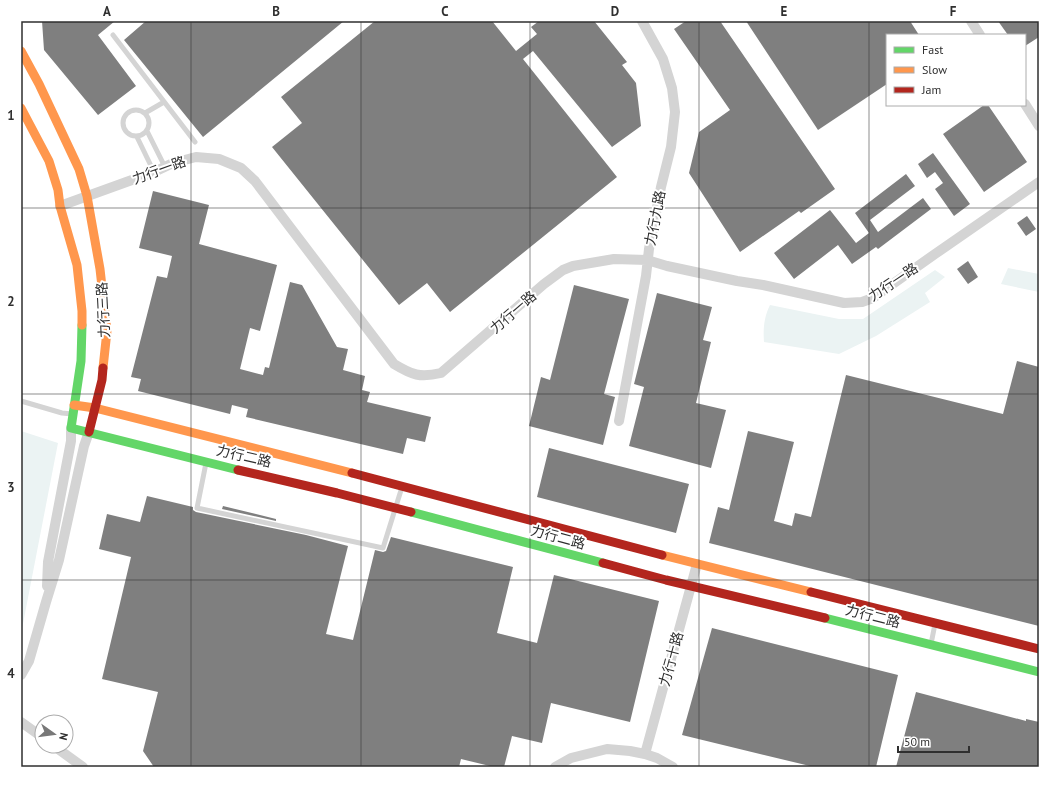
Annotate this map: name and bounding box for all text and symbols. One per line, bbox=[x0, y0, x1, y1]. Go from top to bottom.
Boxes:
text: A bbox=[103, 3, 111, 20]
text: B bbox=[272, 3, 280, 20]
text: C bbox=[441, 3, 449, 20]
text: D bbox=[611, 3, 619, 20]
text: E bbox=[781, 3, 788, 20]
text: F bbox=[950, 3, 957, 20]
legend bbox=[886, 34, 1026, 106]
text: Fast bbox=[922, 42, 943, 57]
text: Slow bbox=[922, 62, 947, 77]
text: Jam bbox=[921, 82, 941, 97]
text: 1 bbox=[7, 107, 15, 124]
street label: 力行一路 bbox=[130, 152, 188, 188]
street label: 力行九路 bbox=[641, 189, 669, 247]
street label: 力行一路 bbox=[865, 259, 921, 305]
street label: 力行三路 bbox=[93, 282, 113, 338]
street label: 力行一路 bbox=[486, 287, 540, 337]
text: 2 bbox=[7, 293, 15, 310]
street label: 力行二路 bbox=[215, 441, 273, 471]
text: 3 bbox=[7, 479, 15, 496]
street label: 力行二路 bbox=[529, 521, 587, 553]
street label: 力行二路 bbox=[844, 600, 902, 632]
street label: 力行十路 bbox=[655, 630, 687, 688]
text: 4 bbox=[7, 665, 15, 682]
north arrow bbox=[34, 714, 74, 754]
scale bar bbox=[898, 728, 969, 754]
text: N bbox=[56, 731, 71, 742]
text: 50 m bbox=[904, 734, 930, 749]

